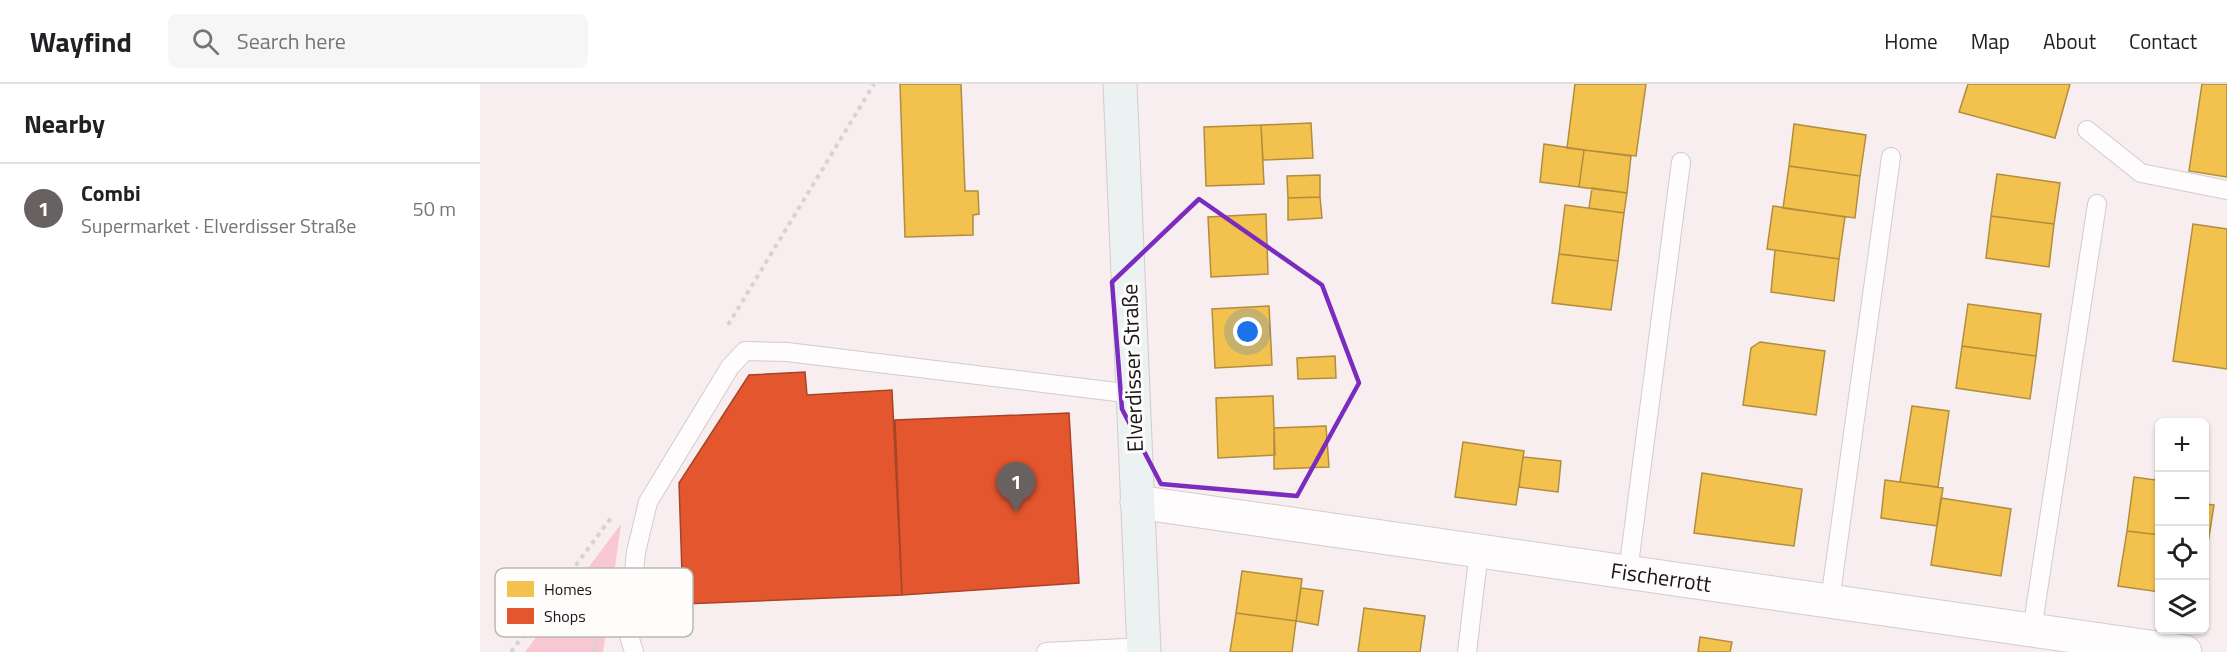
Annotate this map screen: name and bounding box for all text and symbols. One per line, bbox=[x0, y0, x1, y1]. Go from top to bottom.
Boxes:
search box bbox=[168, 14, 588, 68]
text: Wayfind bbox=[30, 20, 132, 63]
text: Search here bbox=[237, 24, 346, 58]
icon: search bbox=[189, 25, 222, 58]
text: Home bbox=[1884, 25, 1938, 57]
text: Map bbox=[1971, 25, 2010, 57]
text: About bbox=[2043, 25, 2096, 57]
text: Contact bbox=[2129, 25, 2197, 57]
text: Nearby bbox=[24, 104, 105, 143]
text: Combi bbox=[81, 176, 141, 210]
text: 1 bbox=[38, 193, 49, 224]
text: 50 m bbox=[412, 193, 456, 224]
text: Supermarket · Elverdisser Straße bbox=[81, 210, 356, 241]
street label: Elverdisser Straße bbox=[1112, 283, 1152, 453]
your location bbox=[1233, 317, 1262, 346]
map controls bbox=[2155, 418, 2209, 634]
button: + bbox=[2155, 418, 2209, 472]
pin: 1 bbox=[996, 462, 1036, 512]
button: − bbox=[2155, 472, 2209, 526]
button: locate bbox=[2155, 526, 2209, 580]
street label: Fischerrott bbox=[1609, 553, 1714, 601]
legend bbox=[495, 568, 693, 637]
text: Homes bbox=[544, 577, 592, 601]
button: layers bbox=[2155, 580, 2209, 634]
text: Shops bbox=[544, 604, 586, 628]

